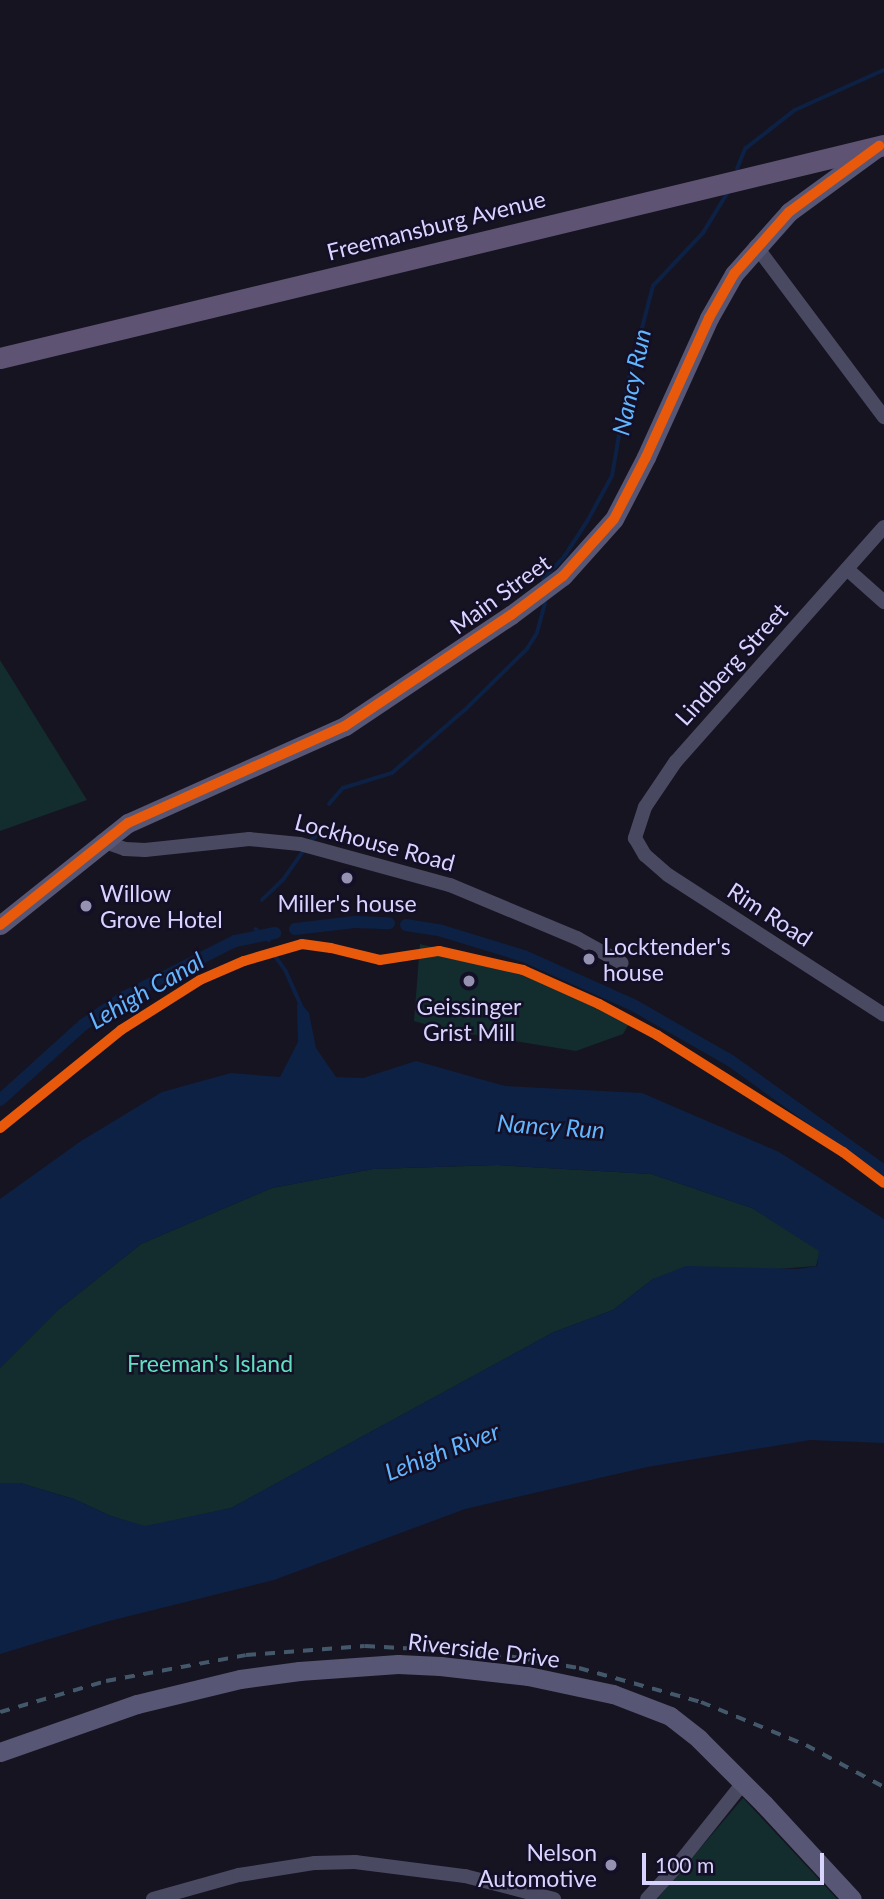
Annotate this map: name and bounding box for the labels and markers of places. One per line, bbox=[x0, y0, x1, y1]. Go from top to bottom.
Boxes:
marker: Miller's house bbox=[339, 870, 355, 886]
place label: Willow Grove Hotel bbox=[100, 879, 223, 933]
place label: Miller's house bbox=[277, 889, 417, 917]
marker: Willow Grove Hotel bbox=[78, 898, 94, 914]
place label: Locktender's house bbox=[603, 932, 731, 986]
marker: Locktender's house bbox=[581, 951, 597, 967]
marker: Geissinger Grist Mill bbox=[461, 973, 477, 989]
place label: Geissinger Grist Mill bbox=[417, 992, 521, 1046]
place label: Nelson Automotive bbox=[478, 1838, 597, 1892]
marker: Nelson Automotive bbox=[603, 1857, 619, 1873]

